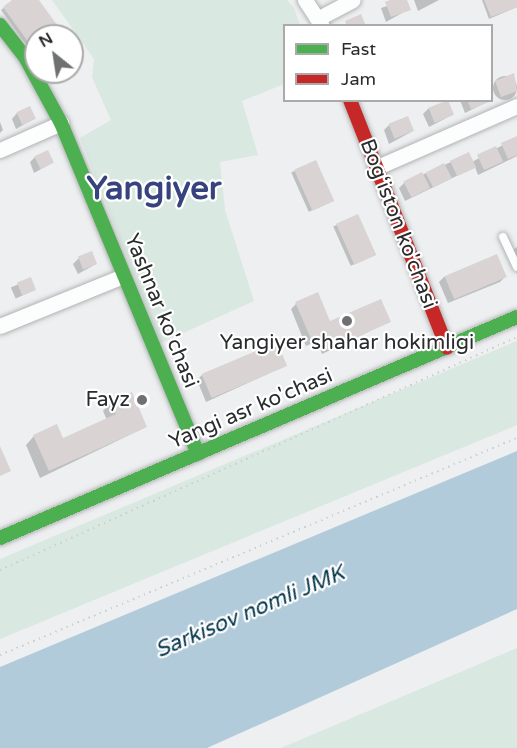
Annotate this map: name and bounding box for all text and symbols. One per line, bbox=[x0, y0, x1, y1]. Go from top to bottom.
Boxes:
north arrow bbox=[24, 24, 84, 84]
legend bbox=[283, 24, 493, 102]
text: N bbox=[35, 28, 57, 52]
text: Fast bbox=[341, 38, 376, 60]
text: Jam bbox=[341, 68, 376, 90]
street label: Bog‘iston ko'chasi bbox=[354, 136, 442, 312]
district label: Yangiyer bbox=[87, 169, 221, 209]
street label: Yashnar ko'chasi bbox=[119, 230, 203, 392]
marker: Yangiyer shahar hokimligi bbox=[340, 314, 354, 328]
place label: Yangiyer shahar hokimligi bbox=[220, 330, 474, 356]
street label: Yangi asr ko'chasi bbox=[165, 363, 337, 455]
place label: Fayz bbox=[85, 387, 130, 413]
marker: Fayz bbox=[135, 393, 149, 407]
water label: Sarkisov nomli JMK bbox=[151, 560, 349, 664]

